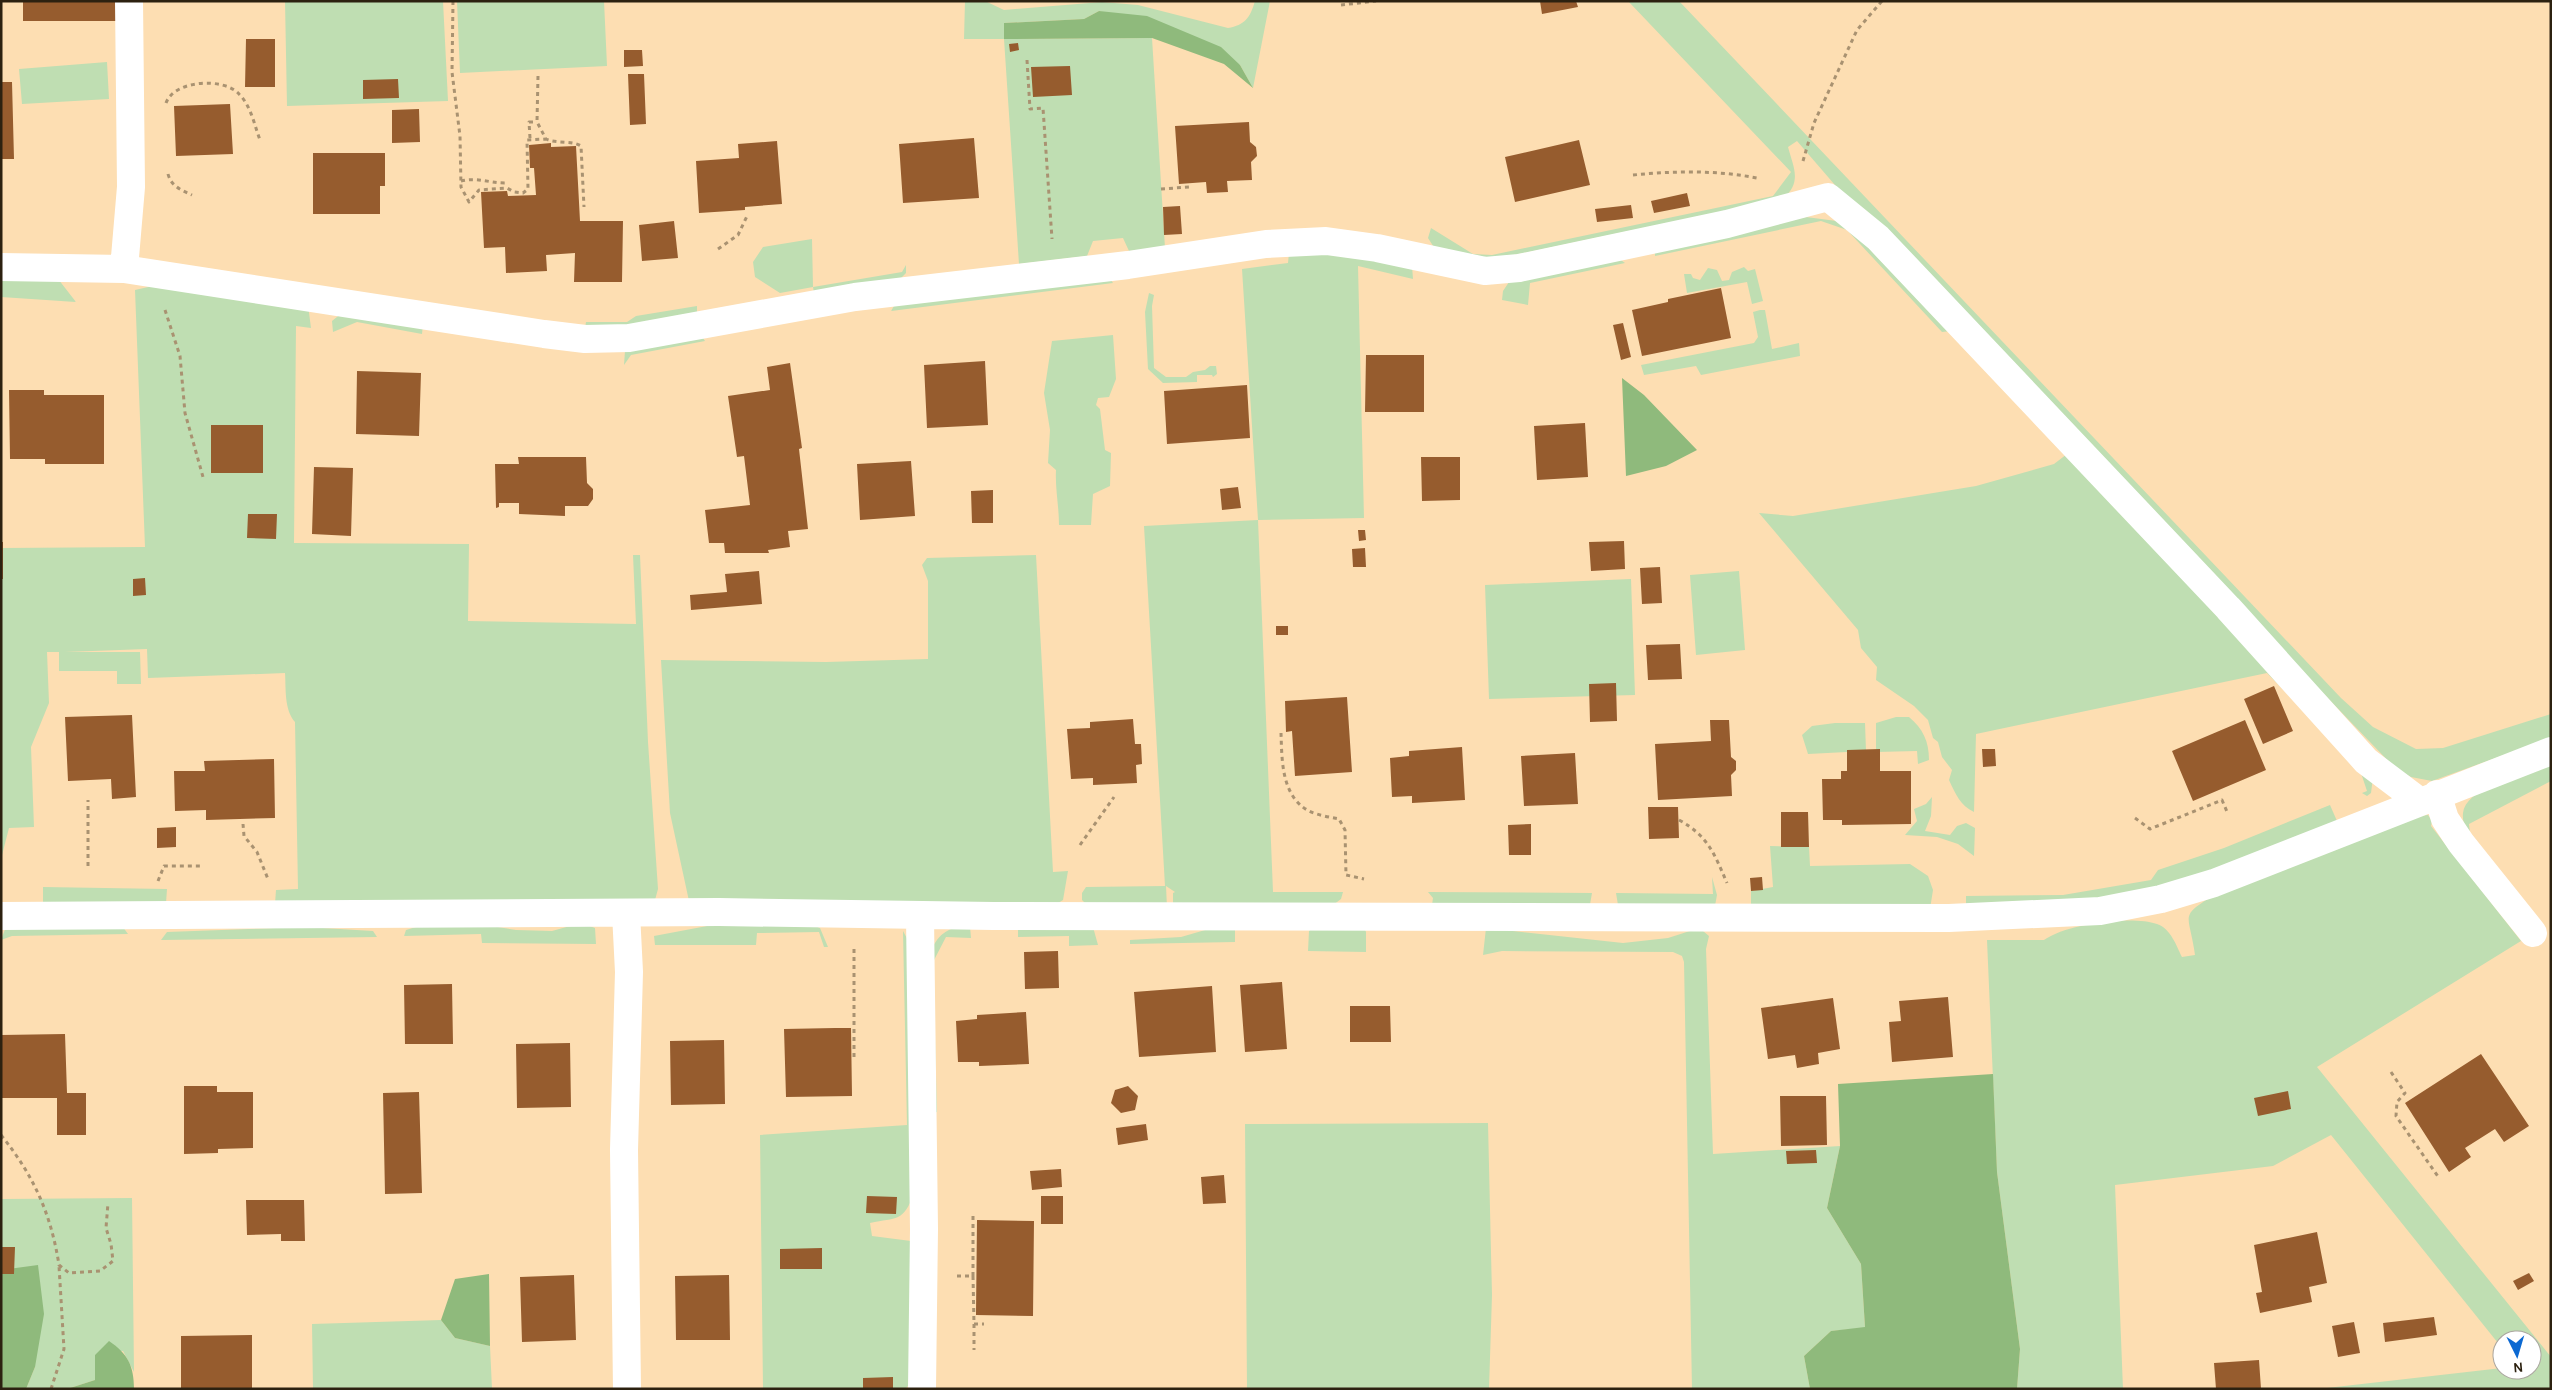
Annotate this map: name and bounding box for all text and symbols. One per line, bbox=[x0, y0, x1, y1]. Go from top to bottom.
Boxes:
north arrow bbox=[2492, 1330, 2542, 1380]
text: N bbox=[2512, 1359, 2524, 1376]

